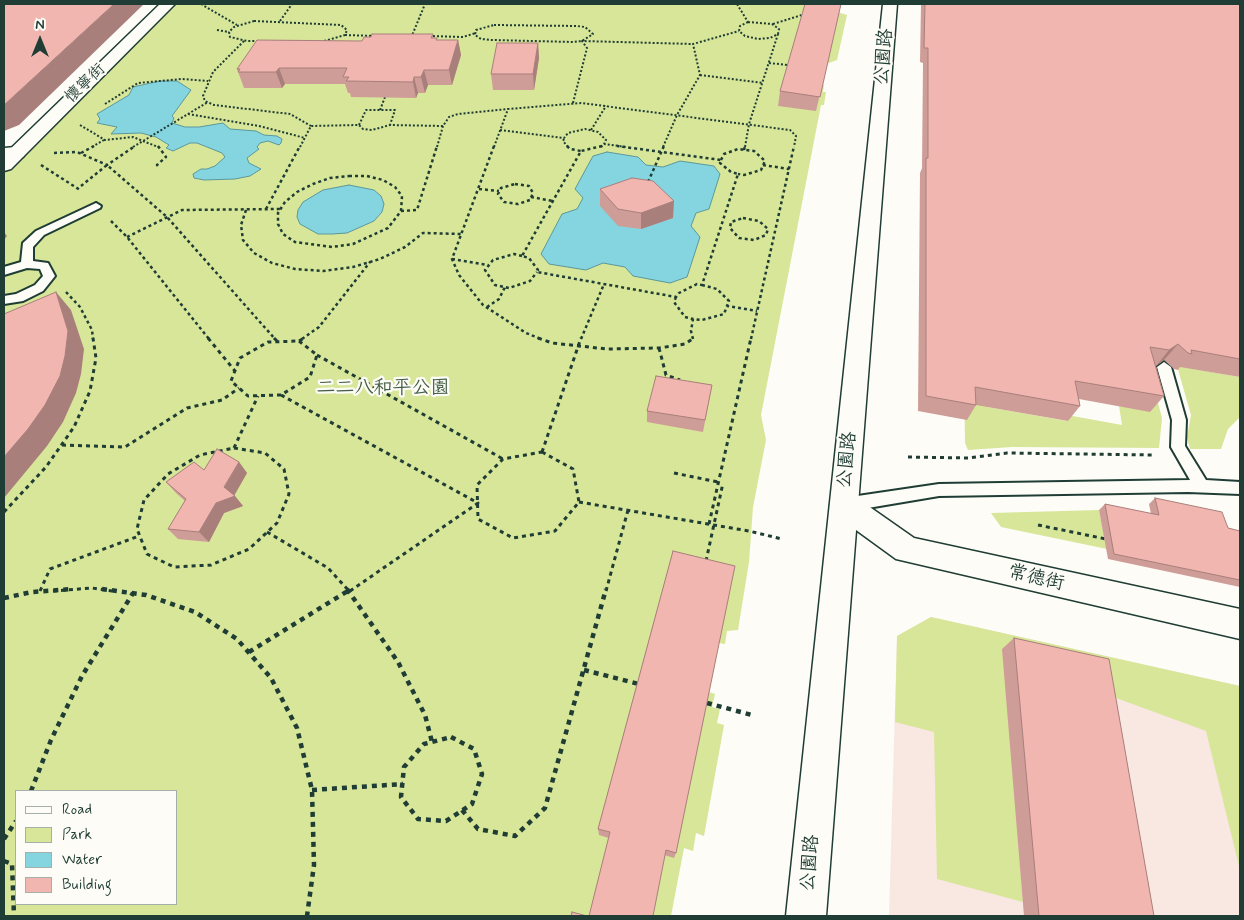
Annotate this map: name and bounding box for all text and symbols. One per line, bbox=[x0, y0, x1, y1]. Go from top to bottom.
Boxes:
north arrow bbox=[15, 15, 65, 65]
text: N bbox=[35, 16, 45, 34]
street label: 公園路 bbox=[871, 28, 899, 86]
street label: 懷寧街 bbox=[62, 60, 110, 108]
park label: 二二八和平公園 bbox=[317, 378, 449, 400]
street label: 公園路 bbox=[834, 430, 862, 490]
street label: 常德街 bbox=[1006, 561, 1066, 597]
legend bbox=[15, 790, 178, 905]
text: Road bbox=[62, 800, 92, 820]
text: Park bbox=[62, 825, 92, 845]
street label: 公園路 bbox=[797, 834, 825, 892]
text: Water bbox=[62, 850, 102, 870]
text: Building bbox=[62, 875, 112, 895]

